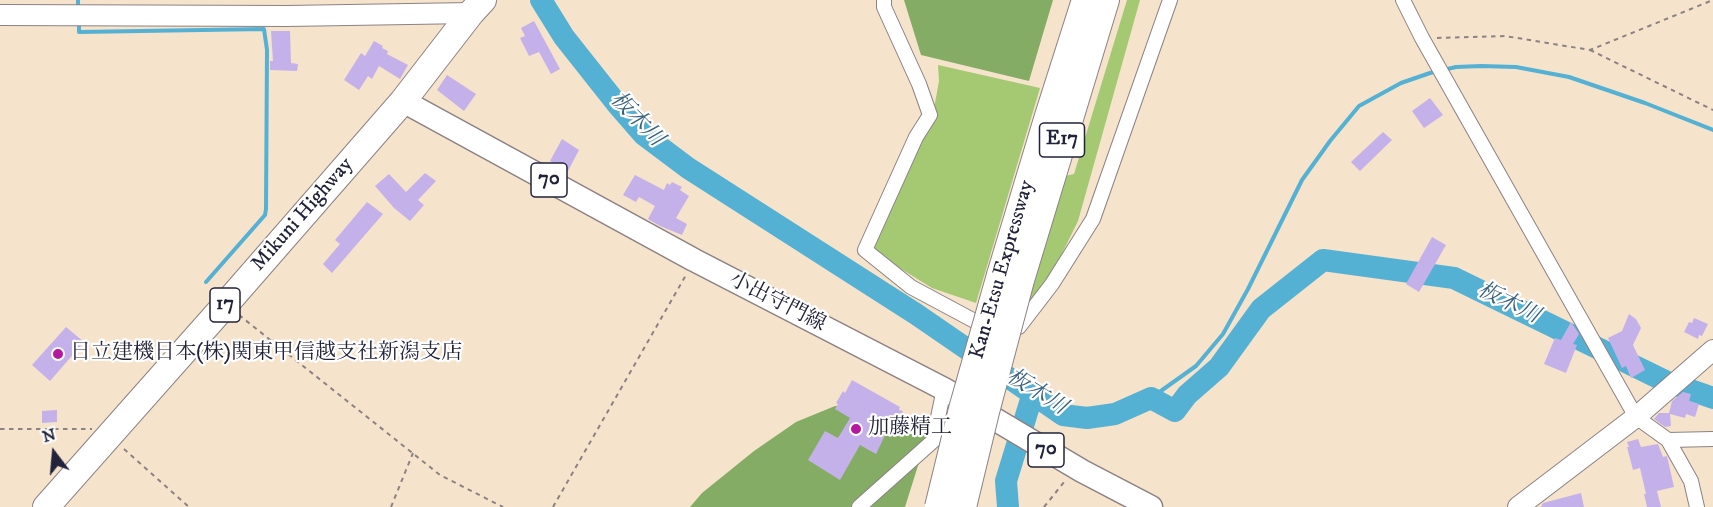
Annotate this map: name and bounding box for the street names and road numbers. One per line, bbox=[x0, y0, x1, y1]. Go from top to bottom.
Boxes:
road number: E17 bbox=[1040, 123, 1084, 157]
street label: Mikuni Highway bbox=[247, 153, 359, 277]
road number: 70 bbox=[531, 163, 567, 197]
street label: Kan-Etsu Expressway bbox=[965, 178, 1041, 362]
street label: 小出守門線 bbox=[725, 268, 829, 338]
road number: 17 bbox=[210, 288, 240, 322]
road number: 70 bbox=[1028, 433, 1064, 467]

